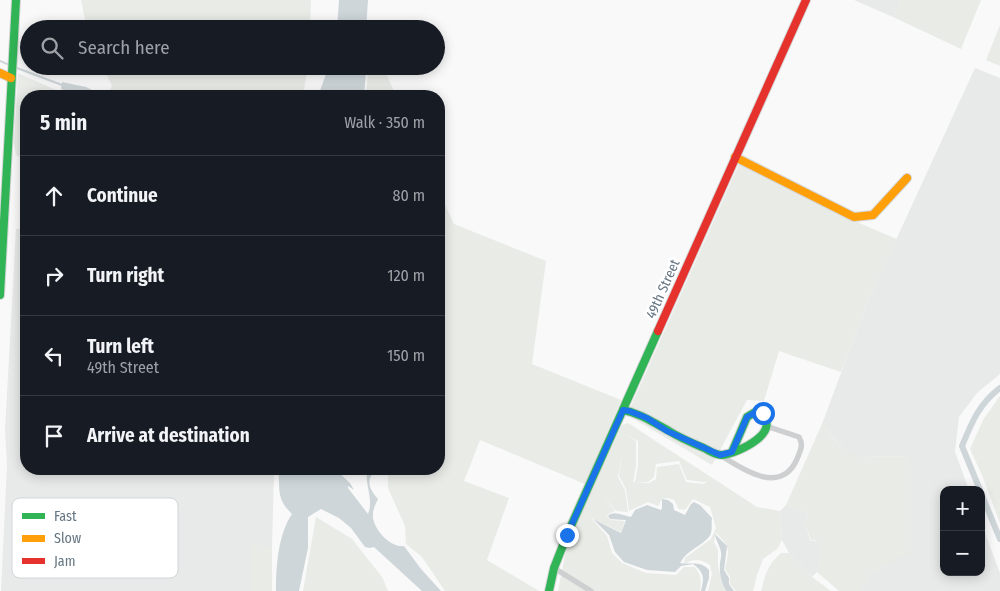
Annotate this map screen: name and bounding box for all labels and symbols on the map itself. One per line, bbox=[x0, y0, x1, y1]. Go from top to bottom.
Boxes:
street label: 49th Street bbox=[642, 256, 684, 321]
route start bbox=[752, 402, 775, 425]
legend bbox=[12, 498, 178, 578]
text: Fast bbox=[54, 508, 77, 525]
route end bbox=[556, 524, 579, 547]
text: Slow bbox=[54, 530, 81, 547]
text: Jam bbox=[54, 553, 75, 570]

